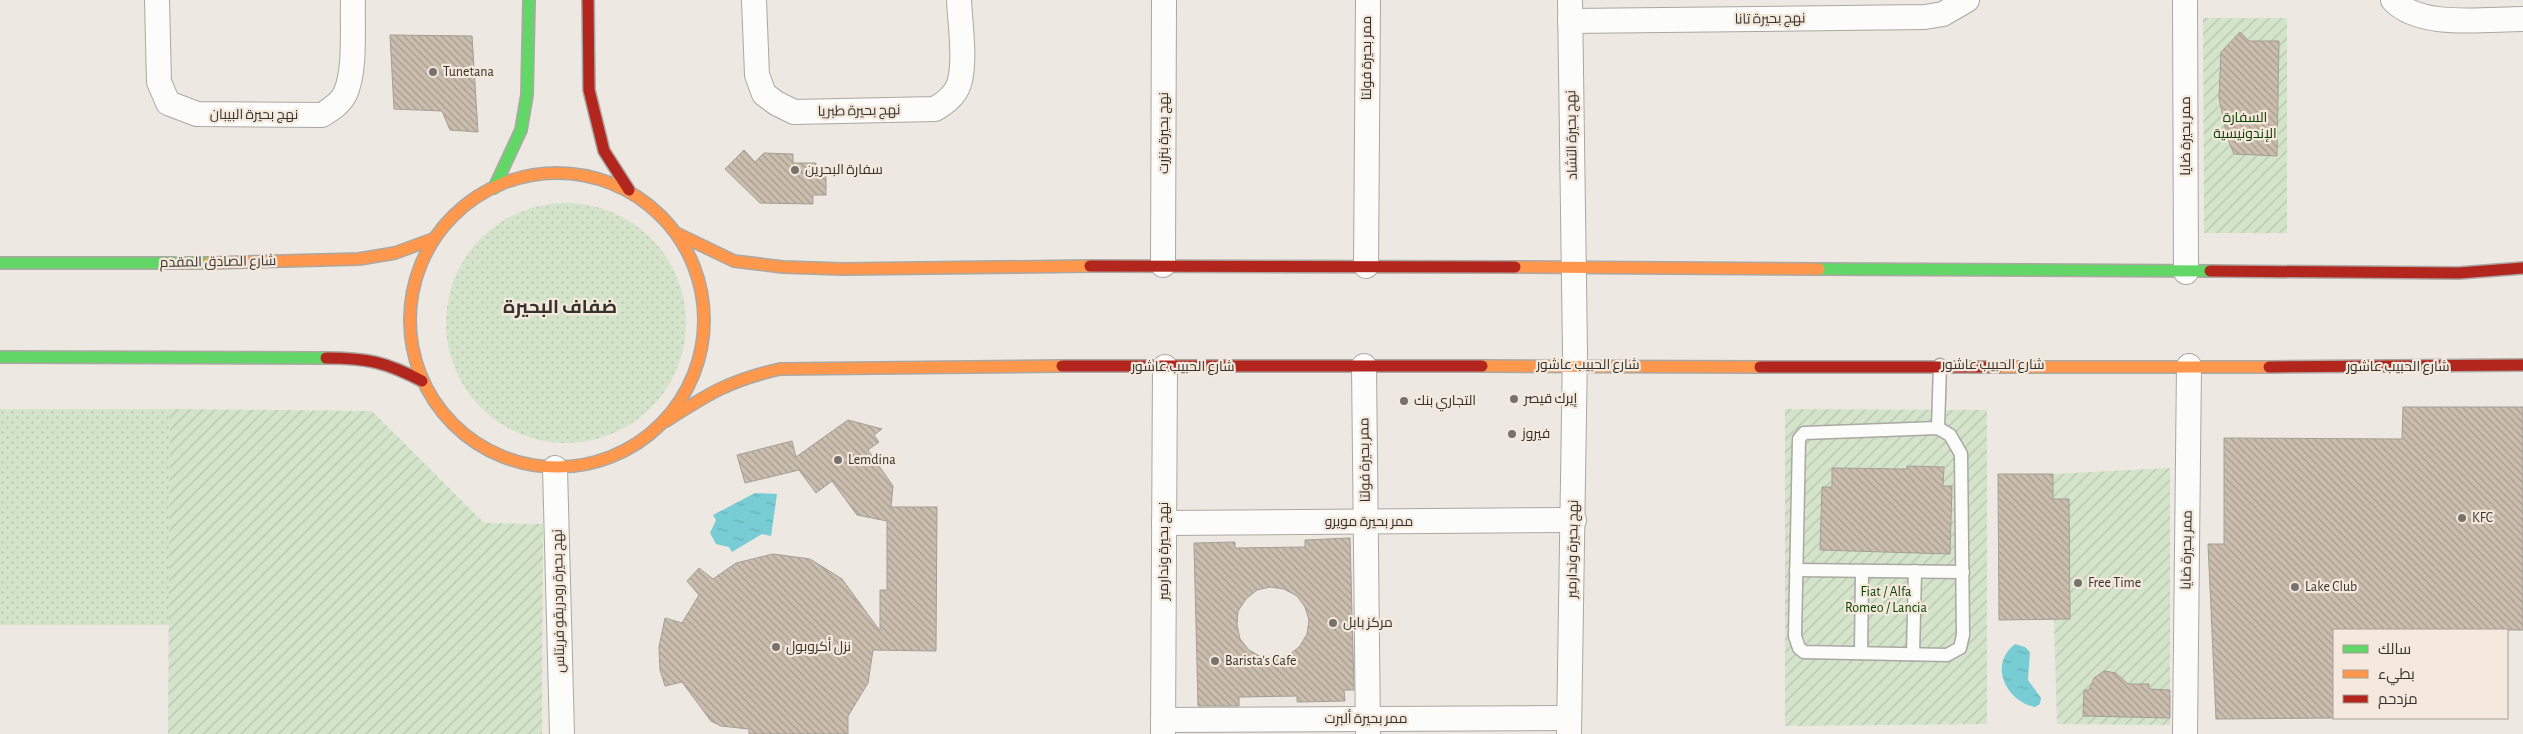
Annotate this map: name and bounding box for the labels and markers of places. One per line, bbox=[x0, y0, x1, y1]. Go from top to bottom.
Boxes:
place label: Tunetana bbox=[443, 65, 495, 79]
marker: Tunetana bbox=[427, 66, 439, 78]
place label: سفارة البحرين bbox=[805, 163, 883, 177]
marker: سفارة البحرين bbox=[789, 164, 801, 176]
place label: إيرك قيصر bbox=[1523, 392, 1578, 407]
marker: إيرك قيصر bbox=[1508, 393, 1520, 405]
place label: التجاري بنك bbox=[1414, 394, 1476, 412]
marker: التجاري بنك bbox=[1398, 395, 1410, 407]
place label: فيروز bbox=[1521, 427, 1550, 441]
marker: فيروز bbox=[1506, 428, 1518, 440]
place label: Lemdina bbox=[848, 453, 896, 467]
marker: Lemdina bbox=[832, 454, 844, 466]
place label: KFC bbox=[2472, 511, 2493, 525]
marker: KFC bbox=[2456, 512, 2468, 524]
place label: Free Time bbox=[2088, 576, 2141, 590]
marker: Free Time bbox=[2072, 577, 2084, 589]
place label: Lake Club bbox=[2305, 580, 2357, 594]
marker: Lake Club bbox=[2289, 581, 2301, 593]
place label: مركز بابل bbox=[1343, 616, 1393, 630]
marker: مركز بابل bbox=[1327, 617, 1339, 629]
place label: نزل أكروبول bbox=[786, 637, 851, 655]
marker: نزل أكروبول bbox=[770, 641, 782, 653]
place label: Barista's Cafe bbox=[1225, 654, 1296, 668]
marker: Barista's Cafe bbox=[1209, 655, 1221, 667]

